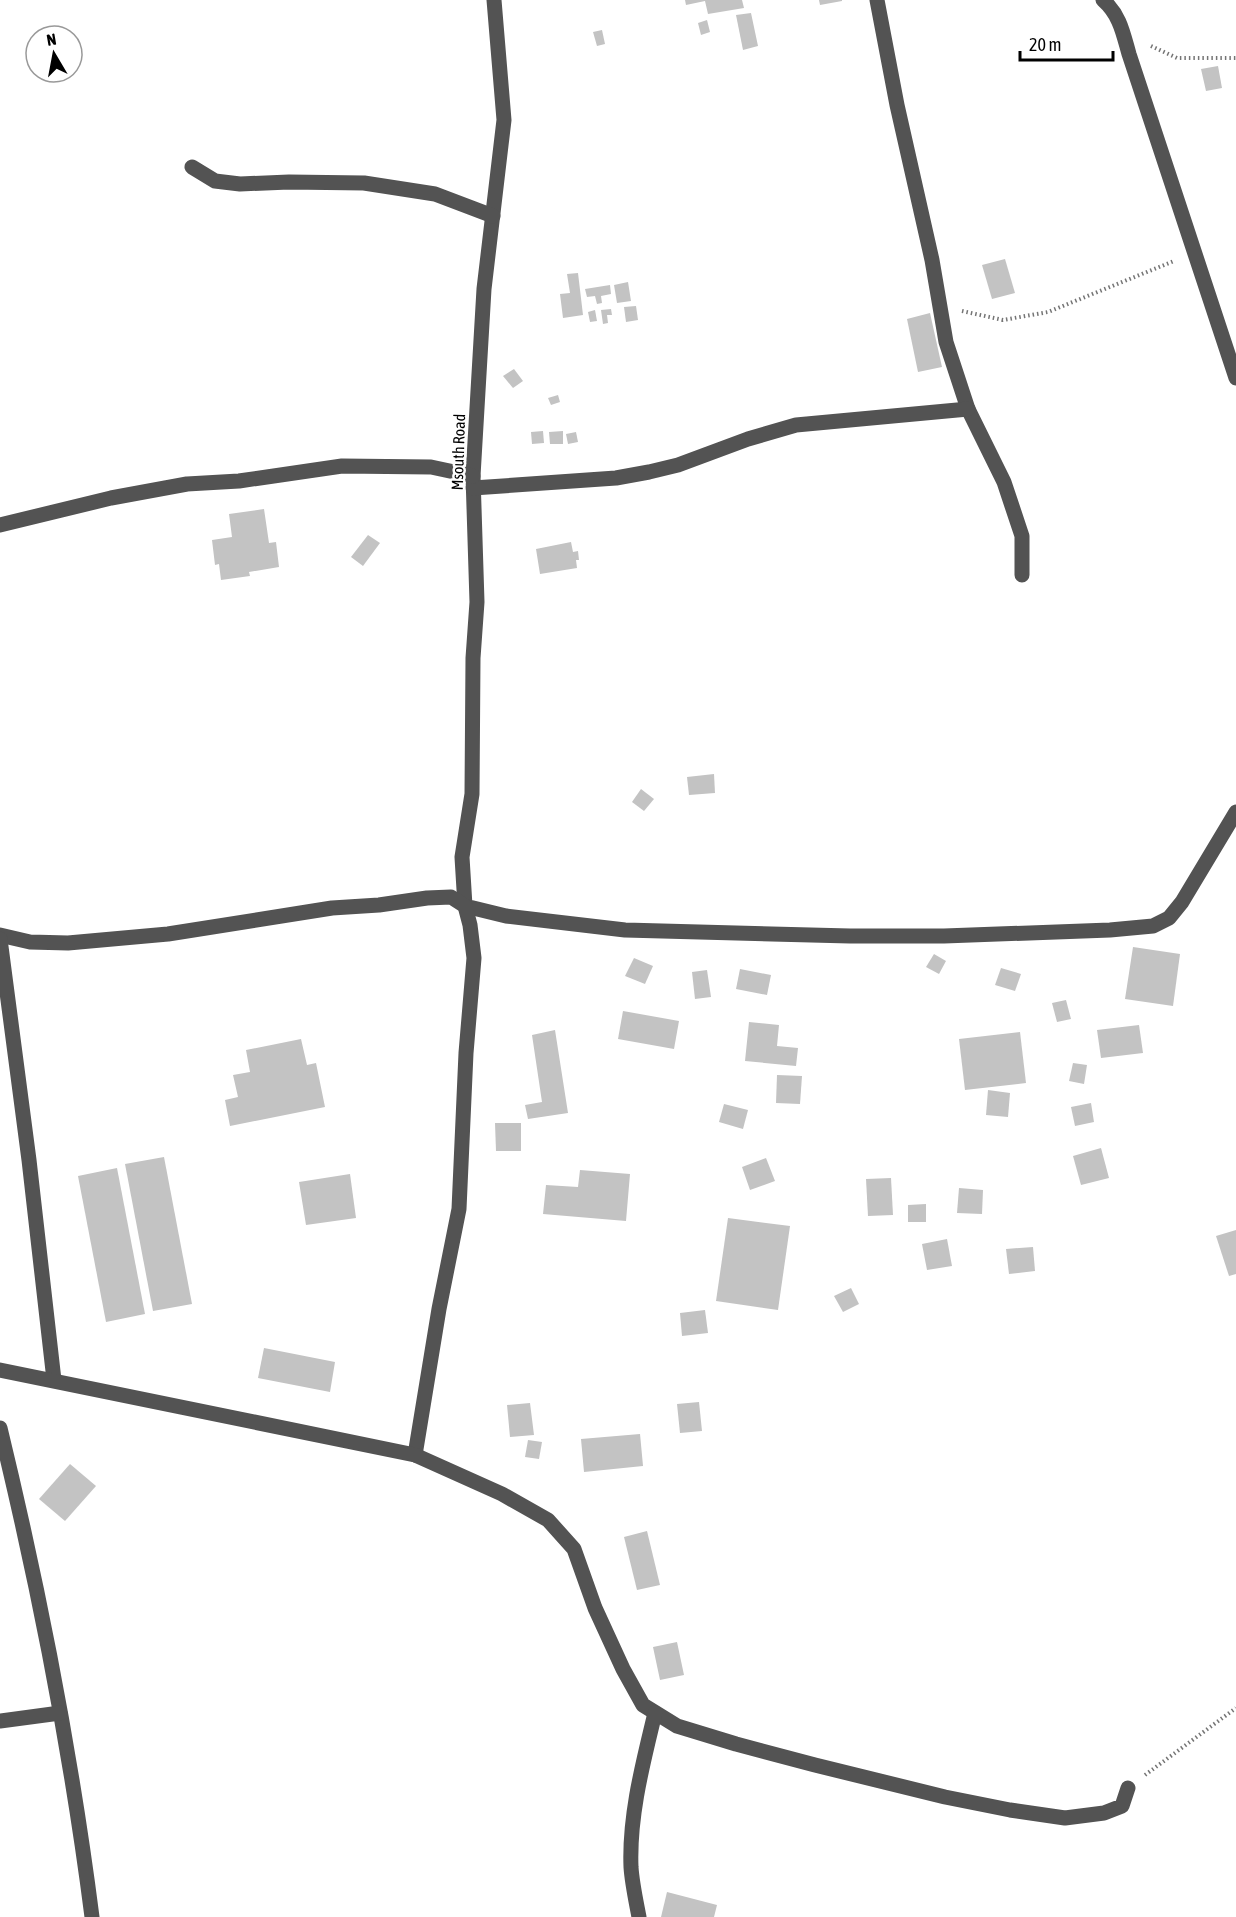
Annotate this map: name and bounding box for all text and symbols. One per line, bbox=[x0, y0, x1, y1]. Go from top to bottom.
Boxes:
north arrow bbox=[24, 24, 84, 84]
scale bar bbox=[1020, 24, 1113, 62]
text: N bbox=[45, 30, 58, 49]
text: 20 m bbox=[1029, 34, 1061, 55]
street label: Msouth Road bbox=[448, 413, 468, 491]

